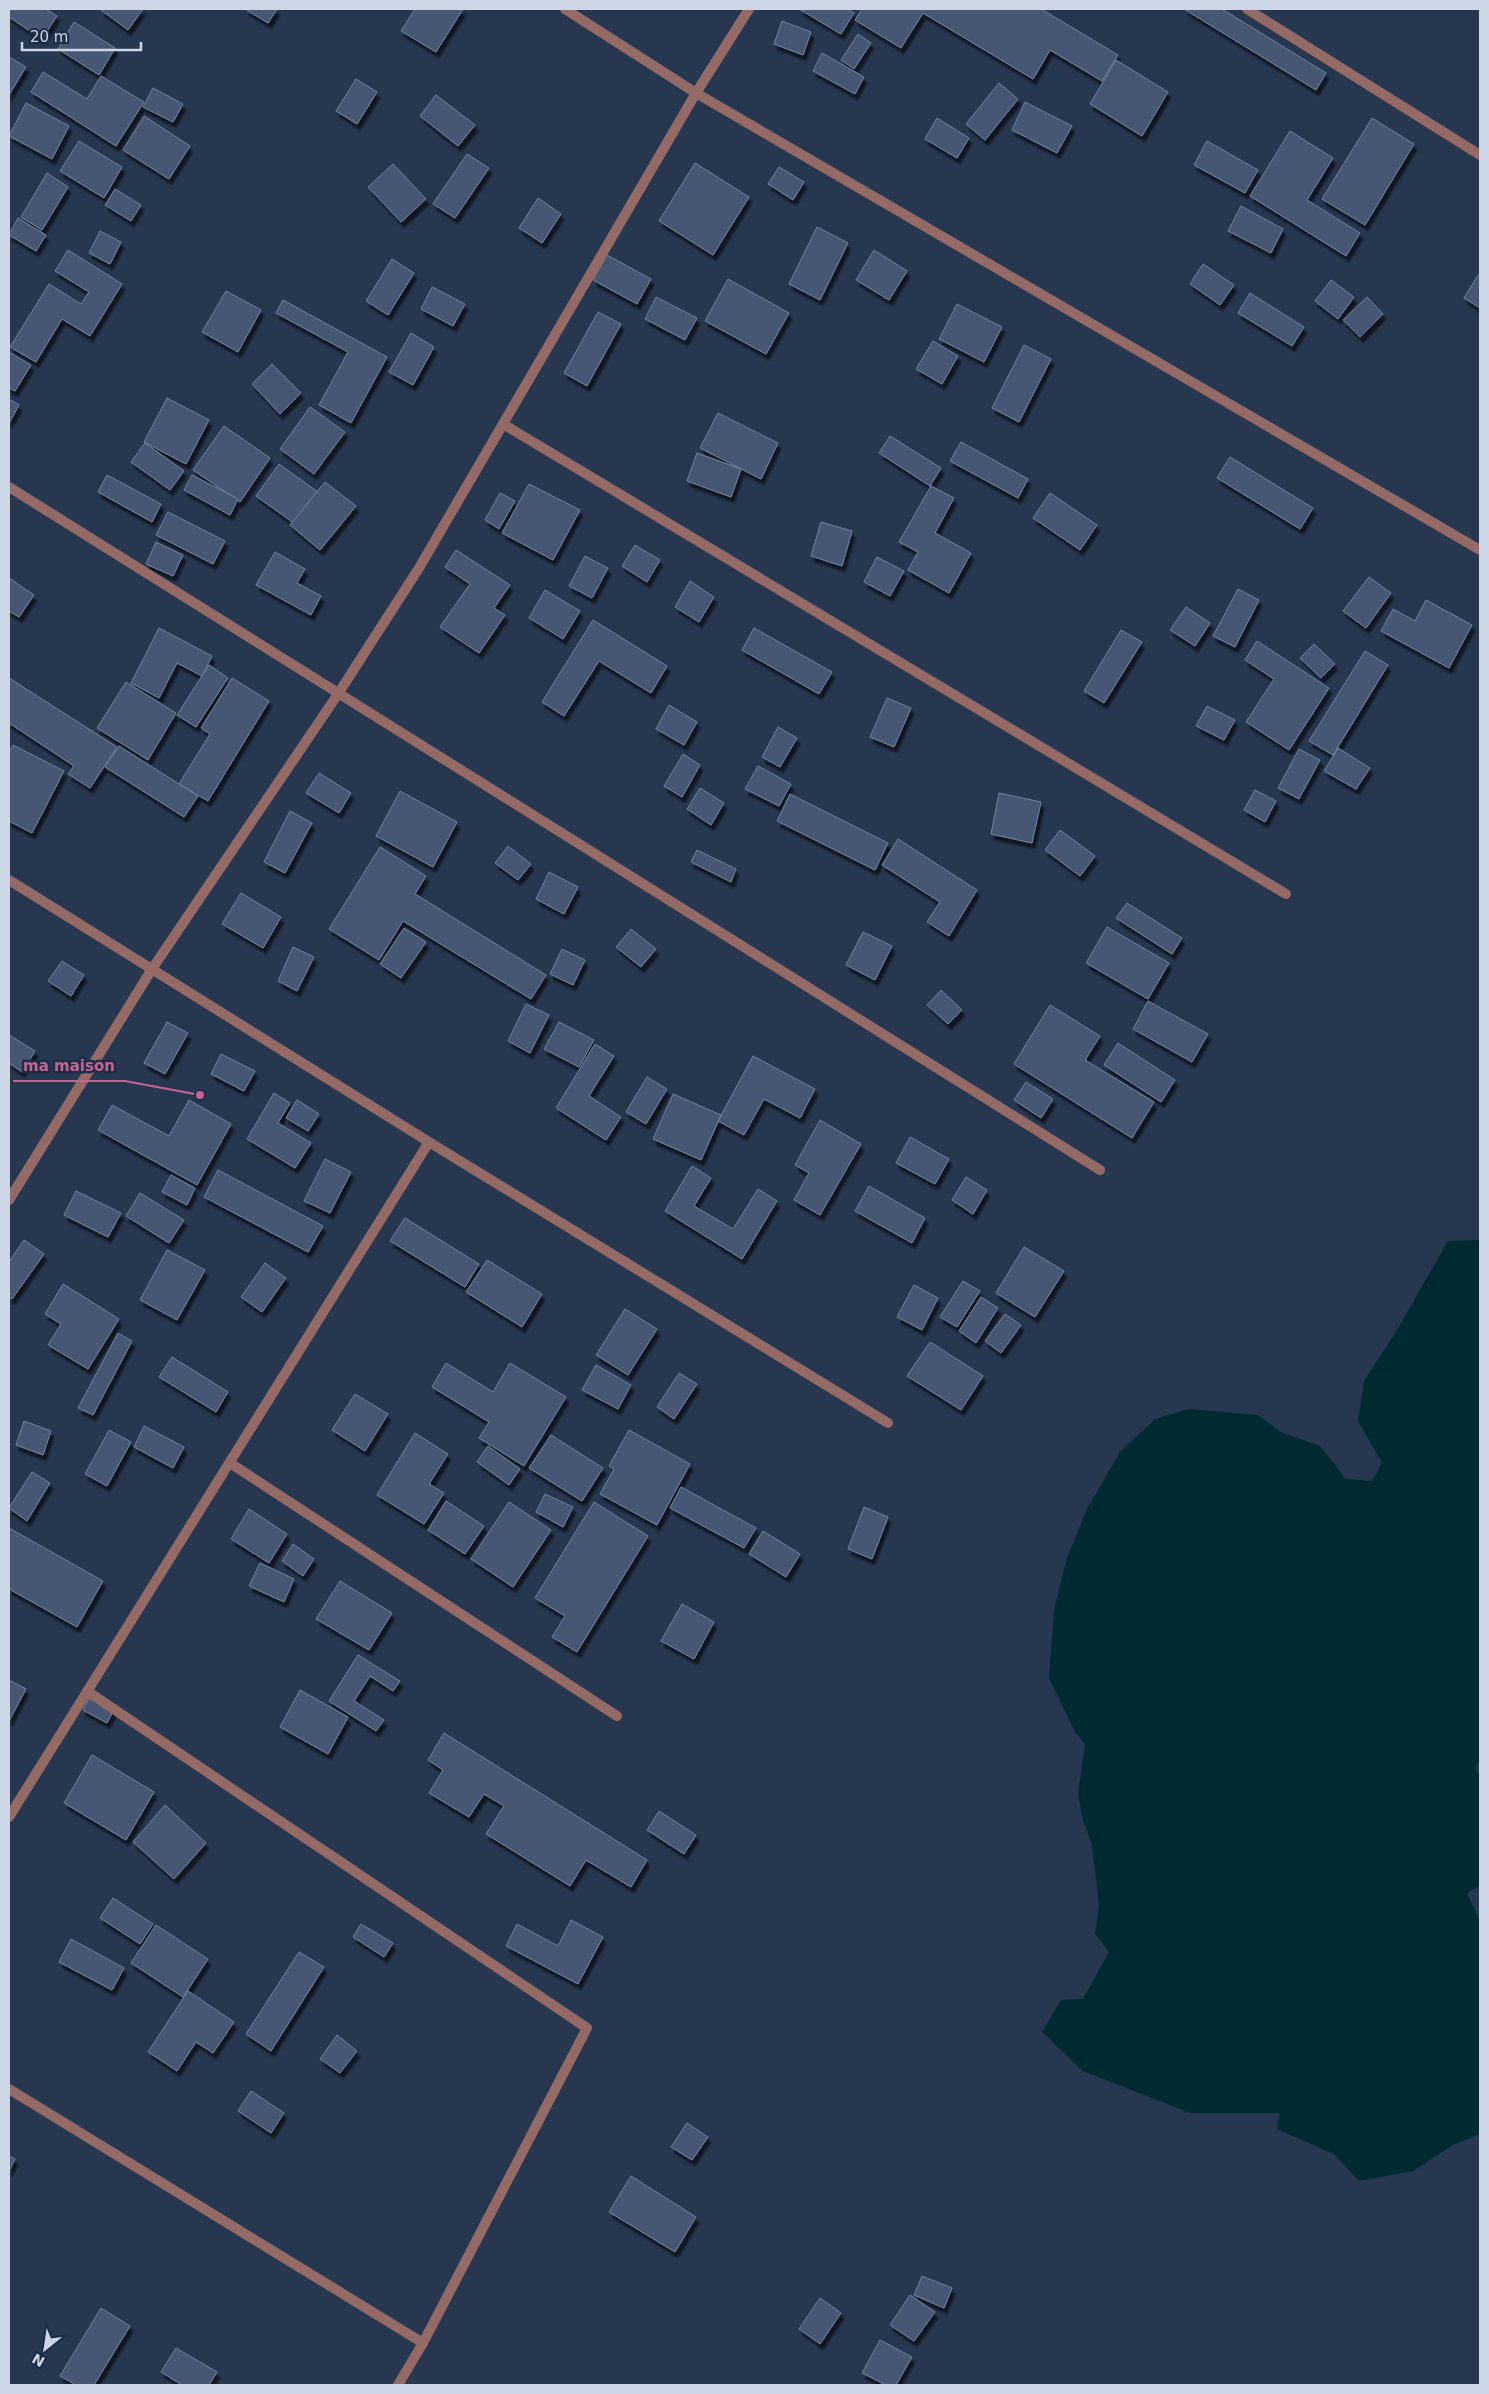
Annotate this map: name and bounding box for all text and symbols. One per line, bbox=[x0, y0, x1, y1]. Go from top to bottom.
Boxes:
scale bar bbox=[22, 20, 141, 52]
text: 20 m bbox=[30, 28, 68, 46]
callout: ma maison bbox=[13, 1051, 125, 1081]
text: ma maison bbox=[23, 1057, 115, 1075]
north arrow bbox=[20, 2324, 70, 2374]
text: N bbox=[29, 2350, 48, 2370]

